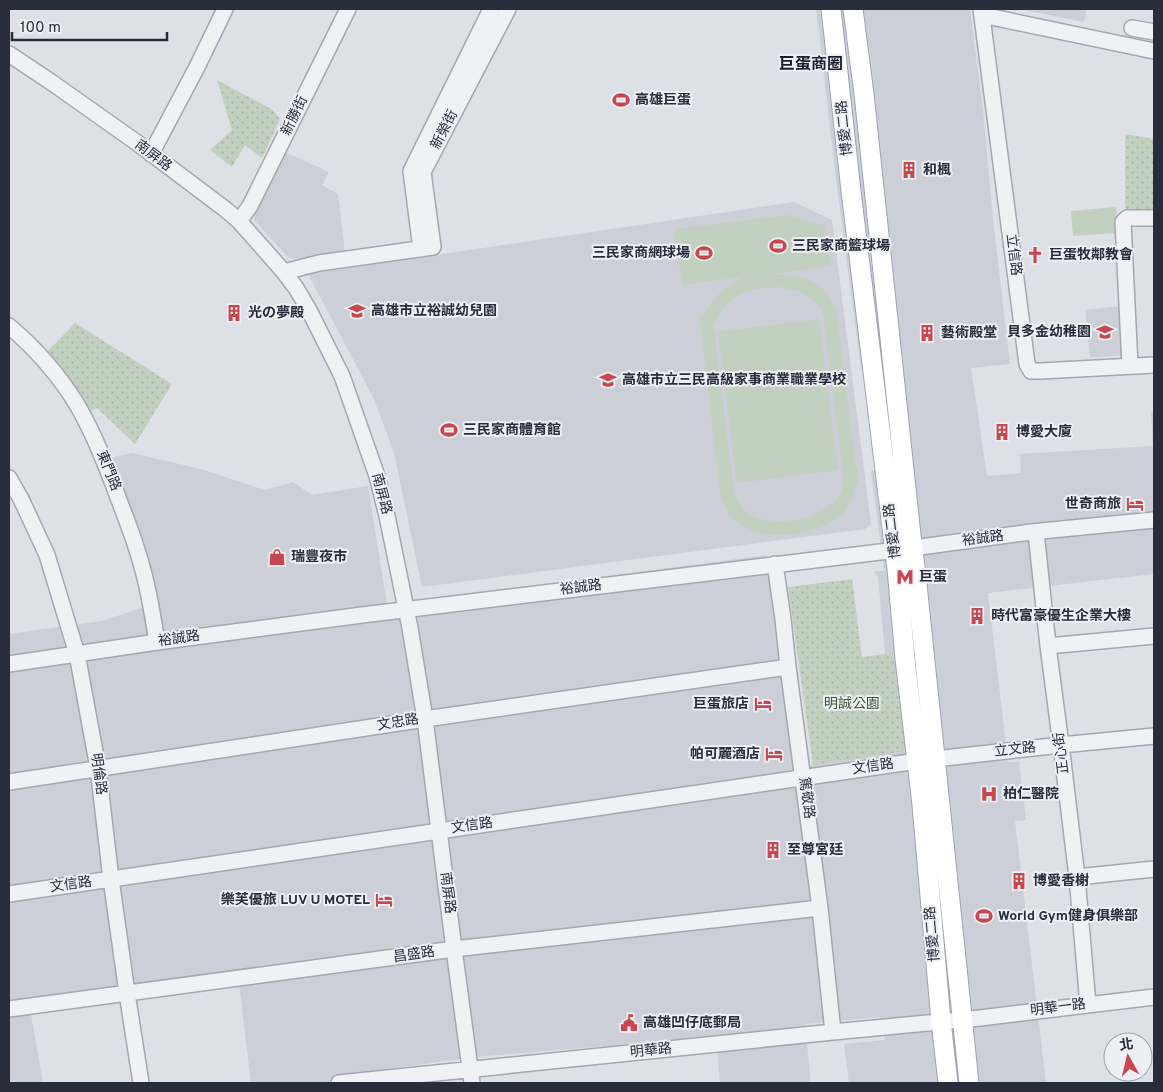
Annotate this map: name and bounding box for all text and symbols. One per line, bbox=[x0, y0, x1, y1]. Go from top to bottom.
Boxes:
scale bar bbox=[12, 10, 168, 42]
text: 100 m bbox=[20, 19, 61, 38]
district label: 巨蛋商圈 bbox=[779, 55, 843, 75]
sports icon: 高雄巨蛋 bbox=[611, 90, 631, 110]
place label: 高雄巨蛋 bbox=[635, 91, 691, 109]
street label: 新勝街 bbox=[278, 93, 312, 139]
street label: 博愛二路 bbox=[834, 99, 856, 157]
street label: 新榮街 bbox=[428, 107, 462, 153]
street label: 南屏路 bbox=[131, 137, 175, 175]
building icon: 和楓 bbox=[899, 160, 919, 180]
place label: 和楓 bbox=[923, 162, 951, 179]
street label: 立信路 bbox=[1002, 233, 1024, 277]
sports icon: 三民家商籃球場 bbox=[768, 236, 788, 256]
place label: 三民家商籃球場 bbox=[792, 237, 890, 255]
sports icon: 三民家商網球場 bbox=[694, 243, 714, 263]
place label: 三民家商網球場 bbox=[592, 244, 690, 262]
church icon: 巨蛋牧鄰教會 bbox=[1025, 245, 1045, 265]
place label: 巨蛋牧鄰教會 bbox=[1049, 246, 1133, 264]
school or university icon: 高雄市立裕誠幼兒園 bbox=[347, 301, 367, 321]
place label: 高雄市立裕誠幼兒園 bbox=[371, 302, 497, 320]
building icon: 光の夢殿 bbox=[224, 303, 244, 323]
place label: 光の夢殿 bbox=[248, 305, 304, 322]
school or university icon: 貝多金幼稚園 bbox=[1095, 322, 1115, 342]
building icon: 藝術殿堂 bbox=[917, 323, 937, 343]
place label: 貝多金幼稚園 bbox=[1007, 323, 1091, 341]
place label: 藝術殿堂 bbox=[941, 324, 997, 342]
school or university icon: 高雄市立三民高級家事商業職業學校 bbox=[598, 370, 618, 390]
place label: 高雄市立三民高級家事商業職業學校 bbox=[622, 371, 846, 389]
sports icon: 三民家商體育館 bbox=[439, 420, 459, 440]
place label: 三民家商體育館 bbox=[463, 421, 561, 439]
building icon: 博愛大廈 bbox=[992, 422, 1012, 442]
place label: 博愛大廈 bbox=[1016, 423, 1072, 441]
street label: 東門路 bbox=[92, 448, 124, 494]
street label: 南屏路 bbox=[367, 472, 395, 516]
hotel icon: 世奇商旅 bbox=[1125, 494, 1145, 514]
place label: 世奇商旅 bbox=[1065, 496, 1121, 513]
street label: 博愛二路 bbox=[881, 502, 905, 560]
street label: 裕誠路 bbox=[961, 528, 1005, 550]
shop icon: 瑞豐夜市 bbox=[267, 547, 287, 567]
place label: 瑞豐夜市 bbox=[291, 548, 347, 566]
metro station icon: 巨蛋 bbox=[895, 567, 915, 587]
place label: 巨蛋 bbox=[919, 569, 947, 586]
street label: 裕誠路 bbox=[559, 577, 603, 599]
building icon: 時代富豪優生企業大樓 bbox=[967, 606, 987, 626]
place label: 時代富豪優生企業大樓 bbox=[991, 607, 1131, 625]
street label: 裕誠路 bbox=[157, 628, 201, 650]
hotel icon: 巨蛋旅店 bbox=[753, 694, 773, 714]
place label: 巨蛋旅店 bbox=[693, 695, 749, 713]
park label: 明誠公園 bbox=[824, 696, 880, 713]
street label: 文忠路 bbox=[376, 711, 420, 735]
street label: 正心街 bbox=[1051, 731, 1073, 775]
street label: 立文路 bbox=[993, 739, 1037, 761]
hotel icon: 帕可麗酒店 bbox=[764, 744, 784, 764]
place label: 帕可麗酒店 bbox=[690, 745, 760, 763]
street label: 明倫路 bbox=[87, 752, 109, 796]
street label: 文信路 bbox=[851, 756, 895, 778]
street label: 篤敬路 bbox=[795, 776, 818, 820]
hospital icon: 柏仁醫院 bbox=[979, 784, 999, 804]
place label: 柏仁醫院 bbox=[1003, 786, 1059, 803]
street label: 文信路 bbox=[450, 815, 494, 837]
building icon: 至尊宮廷 bbox=[763, 840, 783, 860]
place label: 至尊宮廷 bbox=[787, 841, 844, 859]
street label: 南屏路 bbox=[436, 871, 458, 915]
building icon: 博愛香榭 bbox=[1009, 871, 1029, 891]
place label: 博愛香榭 bbox=[1033, 872, 1089, 890]
street label: 文信路 bbox=[49, 874, 93, 896]
hotel icon: 樂芙優旅 LUV U MOTEL bbox=[374, 890, 394, 910]
place label: 樂芙優旅 LUV U MOTEL bbox=[221, 891, 370, 909]
street label: 博愛二路 bbox=[922, 905, 944, 963]
sports icon: World Gym健身俱樂部 bbox=[974, 906, 994, 926]
place label: World Gym健身俱樂部 bbox=[998, 907, 1138, 925]
street label: 昌盛路 bbox=[392, 943, 436, 966]
street label: 明華一路 bbox=[1029, 996, 1087, 1020]
public building icon: 高雄凹仔底郵局 bbox=[619, 1013, 639, 1033]
place label: 高雄凹仔底郵局 bbox=[643, 1014, 741, 1032]
north arrow bbox=[1103, 1032, 1153, 1082]
text: 北 bbox=[1118, 1036, 1135, 1055]
street label: 明華路 bbox=[629, 1040, 673, 1062]

